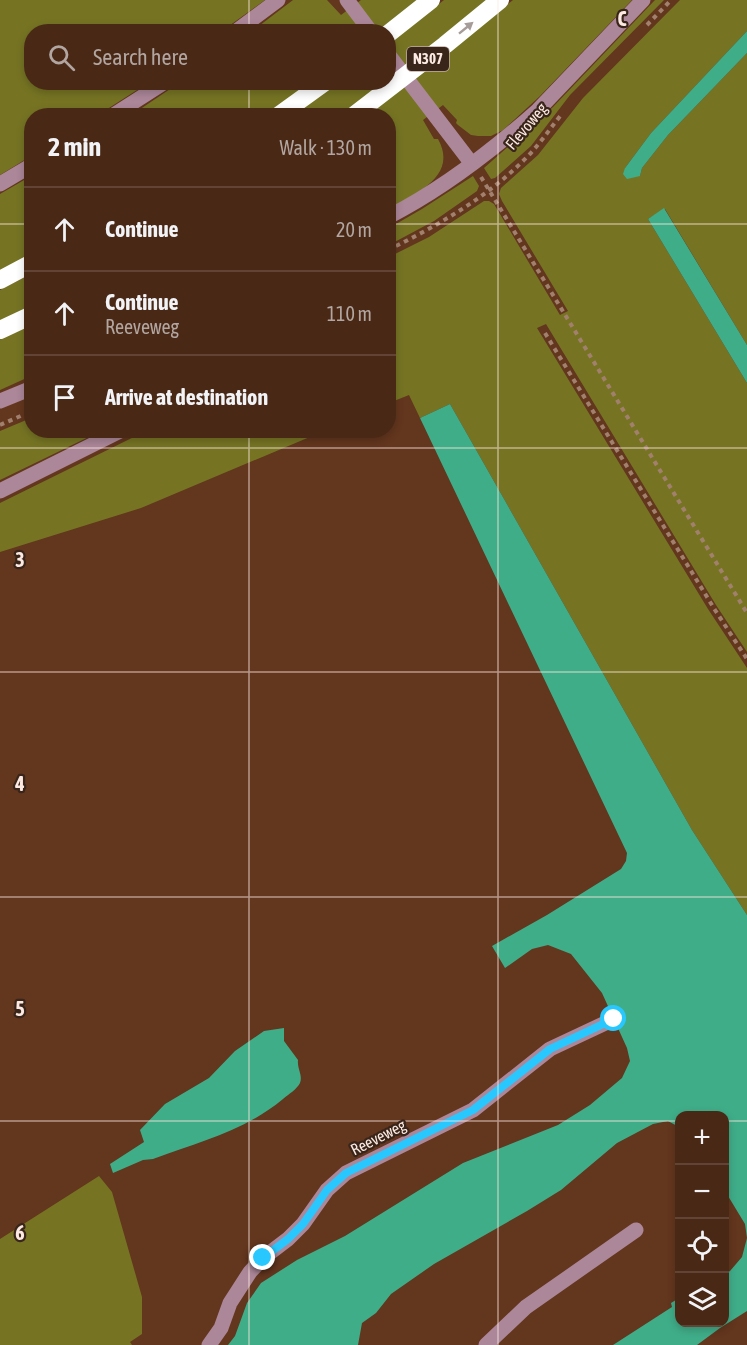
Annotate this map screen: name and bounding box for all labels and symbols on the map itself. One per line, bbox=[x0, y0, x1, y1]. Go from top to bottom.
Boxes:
text: C bbox=[618, 7, 627, 30]
one-way arrow bbox=[458, 22, 474, 35]
road number: N307 bbox=[407, 47, 449, 71]
street label: Flevoweg bbox=[501, 99, 551, 153]
text: 3 bbox=[15, 548, 25, 571]
text: 4 bbox=[14, 772, 25, 795]
text: 5 bbox=[15, 997, 25, 1020]
route start bbox=[600, 1005, 626, 1031]
street label: Reeveweg bbox=[347, 1115, 409, 1159]
text: 6 bbox=[15, 1221, 25, 1244]
route end bbox=[249, 1244, 275, 1270]

